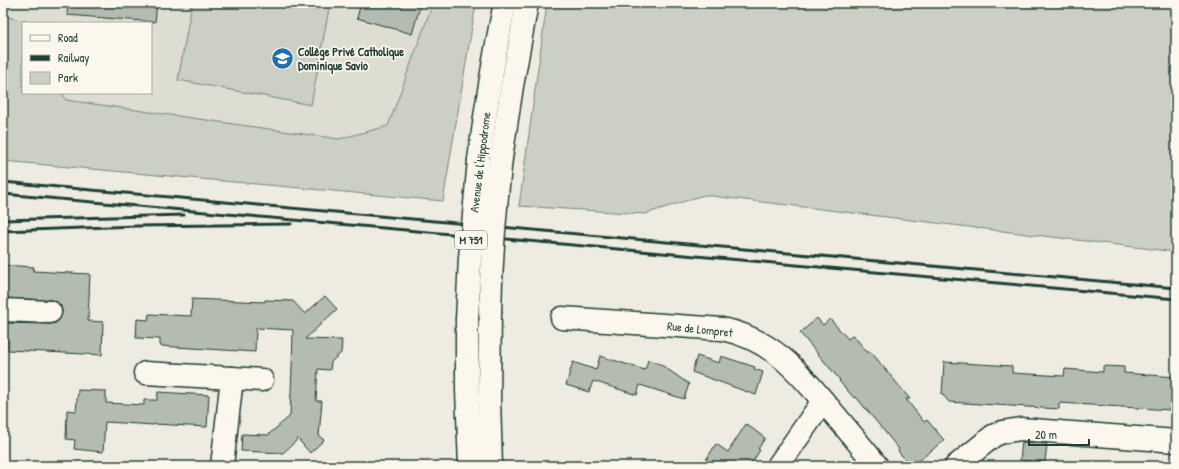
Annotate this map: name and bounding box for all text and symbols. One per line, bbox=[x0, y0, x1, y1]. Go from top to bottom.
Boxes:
legend bbox=[22, 22, 152, 94]
text: Road bbox=[58, 29, 78, 46]
place label: Collège Privé Catholique Dominique Savio bbox=[298, 43, 404, 75]
school or university icon: Collège Privé Catholique Dominique Savio bbox=[269, 45, 295, 71]
text: Railway bbox=[58, 49, 89, 66]
text: Park bbox=[58, 69, 78, 86]
street label: Avenue de l'Hippodrome bbox=[465, 111, 495, 213]
road number: M 751 bbox=[455, 231, 487, 249]
street label: Rue de Lompret bbox=[666, 317, 735, 341]
scale bar bbox=[1029, 421, 1089, 447]
text: 20 m bbox=[1035, 426, 1057, 443]

